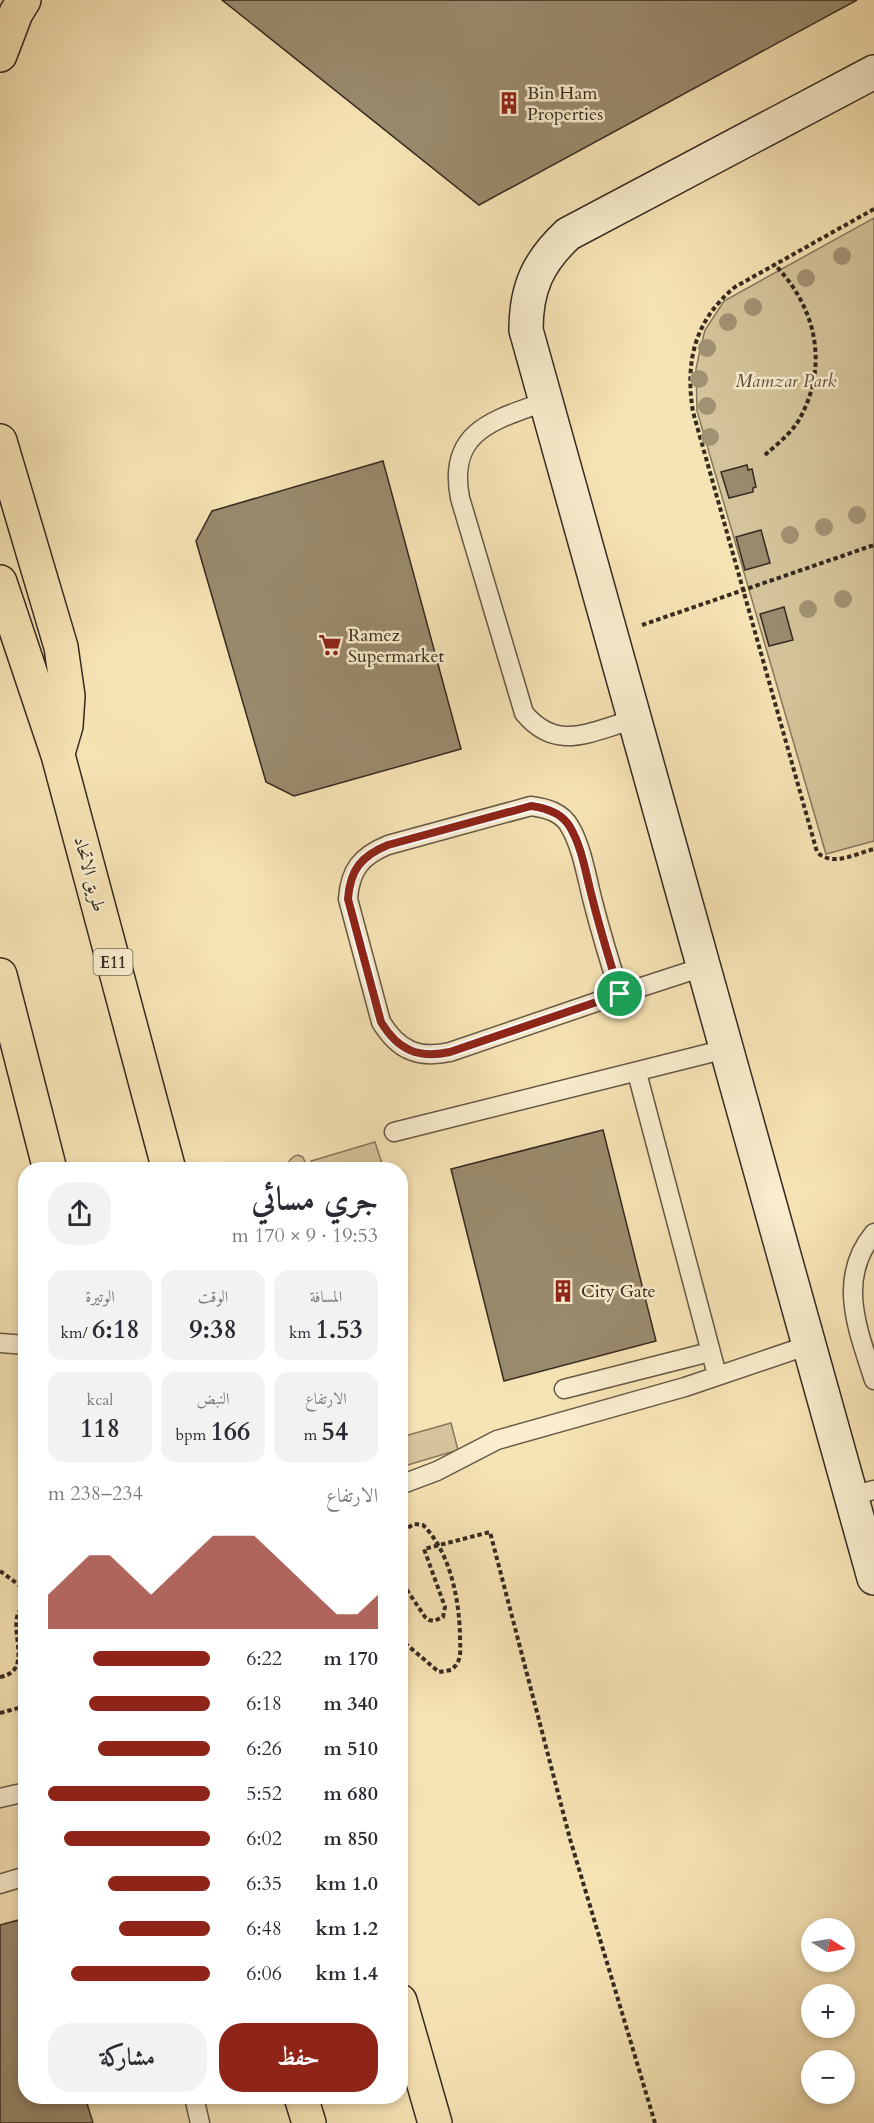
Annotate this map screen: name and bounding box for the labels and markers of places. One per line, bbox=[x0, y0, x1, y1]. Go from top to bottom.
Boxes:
place label: Bin Ham Properties bbox=[527, 81, 603, 127]
building icon: Bin Ham Properties bbox=[496, 90, 522, 116]
place label: Ramez Supermarket bbox=[348, 623, 445, 669]
supermarket icon: Ramez Supermarket bbox=[317, 632, 343, 658]
pin bbox=[594, 968, 645, 1019]
building icon: City Gate bbox=[550, 1278, 576, 1304]
place label: City Gate bbox=[581, 1279, 656, 1304]

